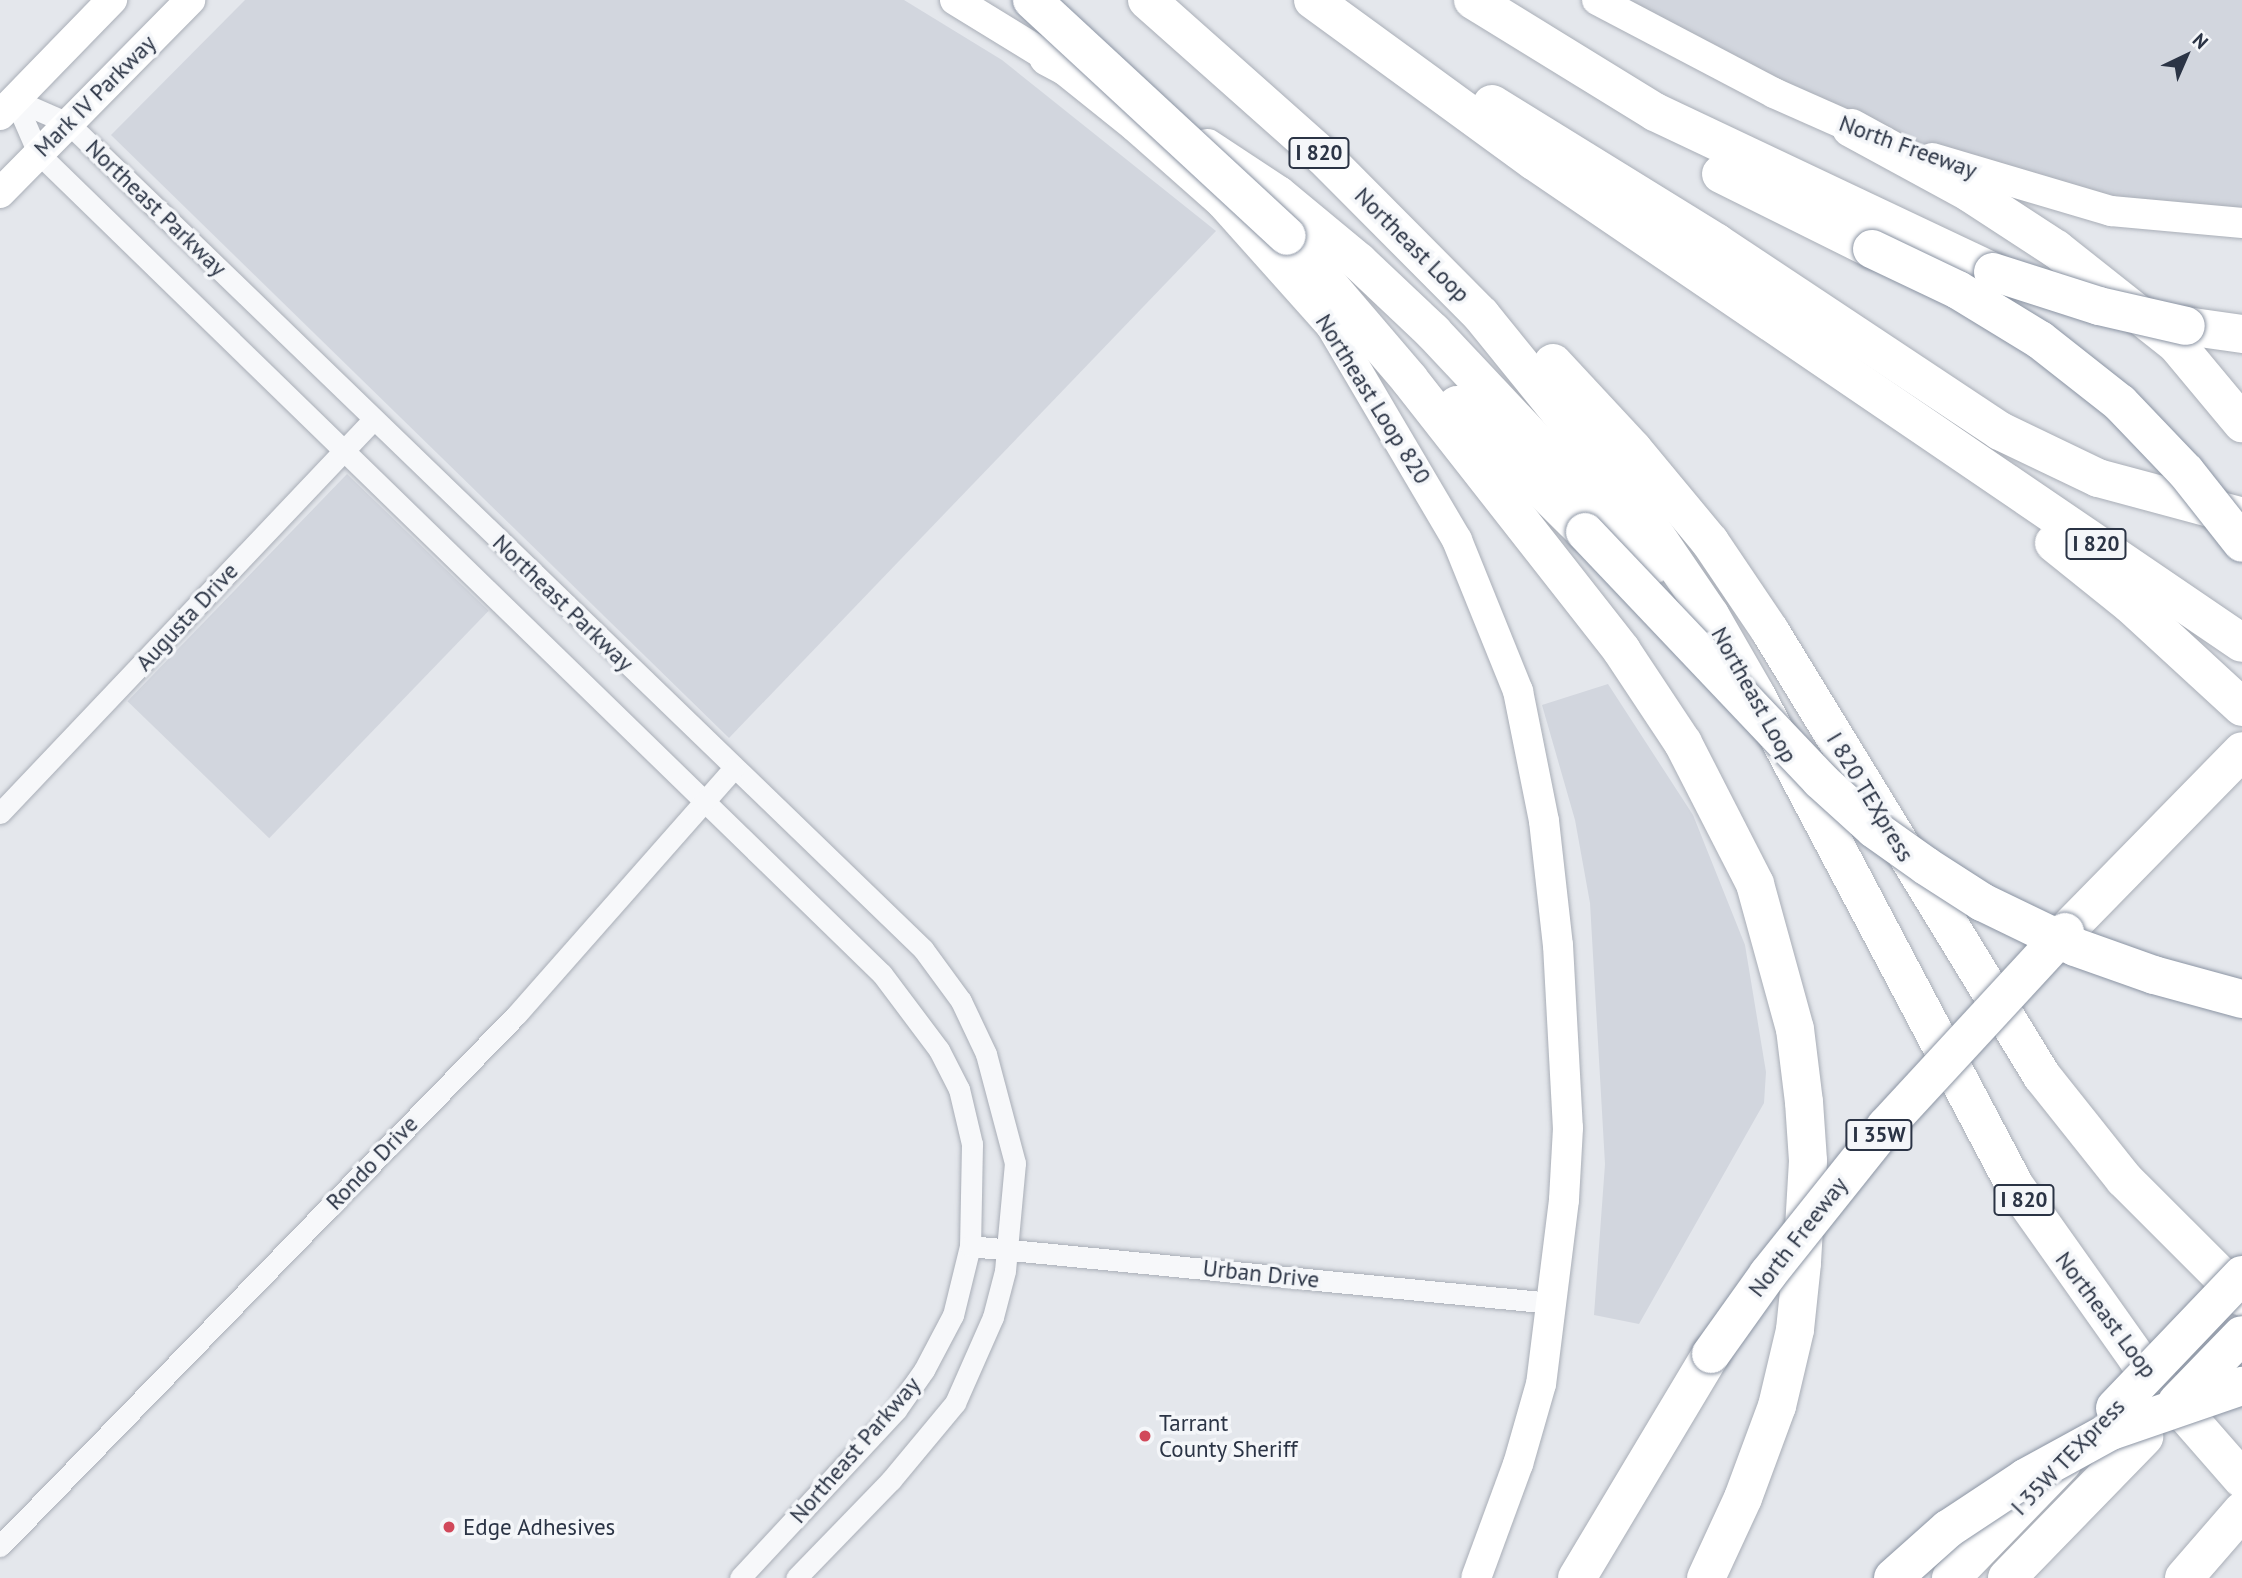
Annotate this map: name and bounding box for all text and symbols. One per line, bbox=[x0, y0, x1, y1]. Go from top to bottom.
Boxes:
north arrow bbox=[2151, 21, 2221, 91]
text: N bbox=[2188, 28, 2213, 54]
street label: Mark IV Parkway bbox=[28, 29, 162, 163]
street label: North Freeway bbox=[1835, 109, 1981, 185]
street label: Northeast Parkway bbox=[80, 134, 232, 282]
road number: I 820 bbox=[1288, 136, 1350, 170]
street label: Northeast Loop bbox=[1349, 182, 1475, 308]
street label: Northeast Loop 820 bbox=[1310, 309, 1436, 489]
road number: I 820 bbox=[2064, 526, 2128, 562]
street label: Northeast Parkway bbox=[487, 529, 639, 677]
street label: Augusta Drive bbox=[130, 557, 244, 677]
street label: Northeast Loop bbox=[1705, 622, 1803, 768]
street label: I 820 TEXpress bbox=[1820, 727, 1920, 867]
street label: Rondo Drive bbox=[320, 1110, 424, 1216]
road number: I 35W bbox=[1844, 1118, 1914, 1152]
street label: North Freeway bbox=[1743, 1172, 1853, 1302]
road number: I 820 bbox=[1993, 1182, 2056, 1218]
street label: Northeast Loop bbox=[2050, 1246, 2162, 1384]
street label: Urban Drive bbox=[1201, 1254, 1321, 1294]
street label: Northeast Parkway bbox=[784, 1371, 926, 1529]
street label: I 35W TEXpress bbox=[2005, 1392, 2131, 1522]
place label: Tarrant County Sheriff bbox=[1159, 1409, 1298, 1463]
marker: Tarrant County Sheriff bbox=[1137, 1428, 1153, 1444]
place label: Edge Adhesives bbox=[463, 1513, 616, 1541]
marker: Edge Adhesives bbox=[441, 1519, 457, 1535]

